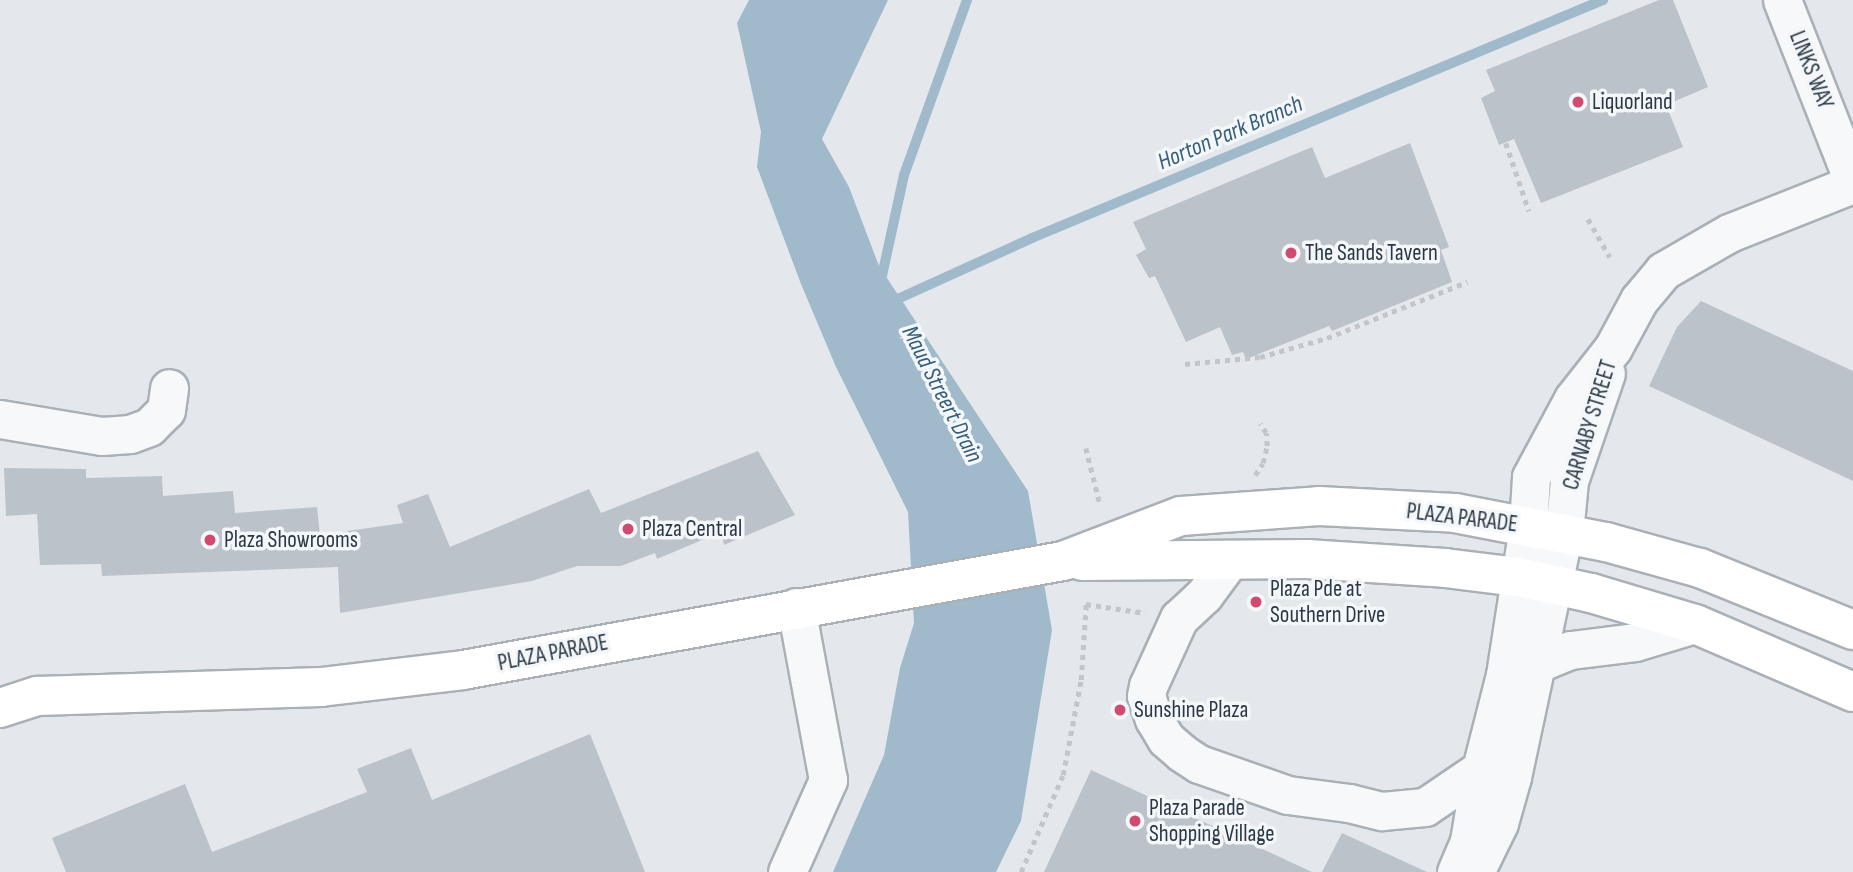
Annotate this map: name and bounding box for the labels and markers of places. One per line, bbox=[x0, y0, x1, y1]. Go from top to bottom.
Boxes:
place label: Liquorland bbox=[1592, 88, 1673, 116]
marker: Liquorland bbox=[1570, 94, 1586, 110]
place label: The Sands Tavern bbox=[1305, 239, 1438, 267]
marker: The Sands Tavern bbox=[1283, 245, 1299, 261]
place label: Plaza Central bbox=[642, 515, 742, 543]
marker: Plaza Central bbox=[620, 521, 636, 537]
place label: Plaza Showrooms bbox=[224, 526, 358, 554]
marker: Plaza Showrooms bbox=[202, 532, 218, 548]
place label: Plaza Pde at Southern Drive bbox=[1270, 575, 1385, 629]
marker: Plaza Pde at Southern Drive bbox=[1248, 594, 1264, 610]
place label: Sunshine Plaza bbox=[1134, 696, 1248, 724]
marker: Sunshine Plaza bbox=[1112, 702, 1128, 718]
place label: Plaza Parade Shopping Village bbox=[1149, 794, 1275, 848]
marker: Plaza Parade Shopping Village bbox=[1127, 813, 1143, 829]

